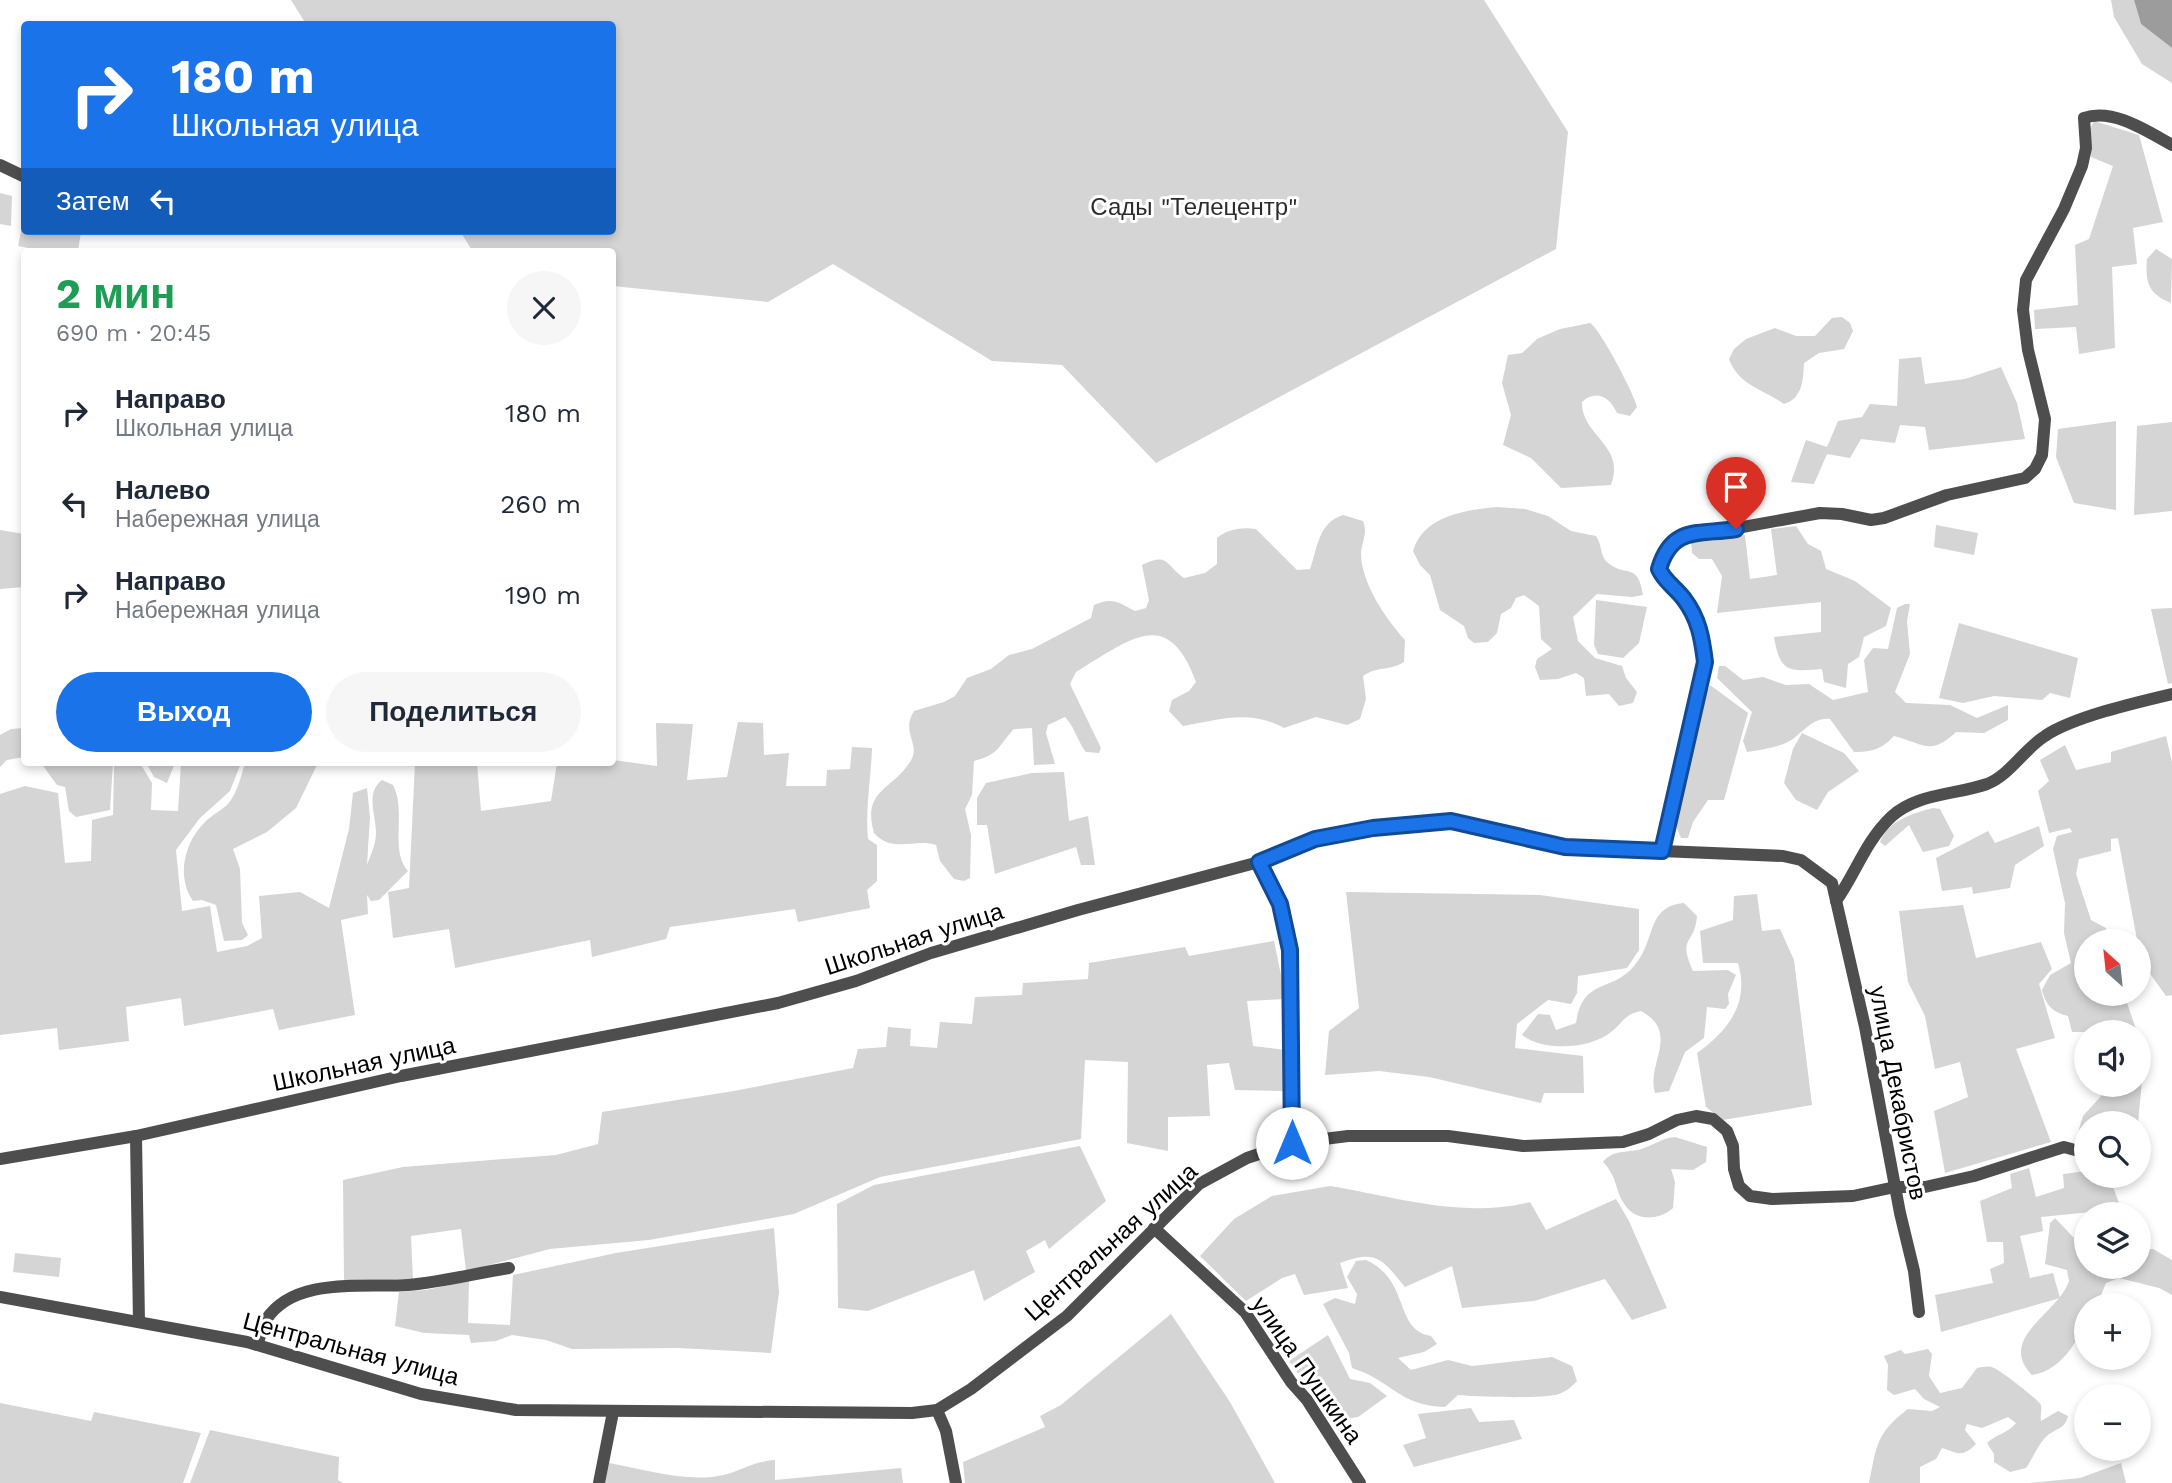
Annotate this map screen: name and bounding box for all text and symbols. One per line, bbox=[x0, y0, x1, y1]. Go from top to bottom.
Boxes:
text: 180 m bbox=[171, 47, 315, 105]
icon: right bbox=[56, 49, 147, 140]
text: Школьная улица bbox=[171, 106, 419, 144]
icon: left bbox=[144, 182, 182, 220]
text: Затем bbox=[56, 186, 130, 216]
park label: Сады "Телецентр" bbox=[1090, 193, 1298, 221]
text: 2 мин bbox=[56, 269, 175, 318]
button: close bbox=[507, 271, 581, 345]
text: 690 m · 20:45 bbox=[56, 320, 211, 347]
text: Направо bbox=[115, 384, 226, 414]
icon: right bbox=[56, 394, 94, 432]
text: 180 m bbox=[505, 398, 581, 428]
text: Школьная улица bbox=[115, 415, 293, 442]
pin bbox=[1706, 457, 1766, 529]
icon: arrive bbox=[1717, 468, 1755, 506]
text: Налево bbox=[115, 475, 210, 505]
icon: left bbox=[56, 485, 94, 523]
text: 260 m bbox=[500, 489, 581, 519]
text: Набережная улица bbox=[115, 506, 320, 533]
text: Направо bbox=[115, 566, 226, 596]
icon: right bbox=[56, 576, 94, 614]
text: 190 m bbox=[505, 580, 581, 610]
text: Набережная улица bbox=[115, 597, 320, 624]
button: Выход bbox=[56, 672, 312, 752]
button: Поделиться bbox=[326, 672, 581, 752]
street label: Школьная улица bbox=[821, 897, 1007, 981]
north arrow bbox=[2074, 929, 2151, 1006]
map controls bbox=[2074, 929, 2151, 1461]
street label: улица Декабристов bbox=[1864, 984, 1932, 1202]
button: sound bbox=[2074, 1020, 2151, 1097]
street label: Школьная улица bbox=[270, 1031, 458, 1097]
position arrow bbox=[1255, 1106, 1329, 1180]
button: search bbox=[2074, 1111, 2151, 1188]
street label: Центральная улица bbox=[1019, 1157, 1203, 1327]
button: layers bbox=[2074, 1202, 2151, 1279]
street label: улица Пушкина bbox=[1246, 1291, 1369, 1449]
button: + bbox=[2074, 1293, 2151, 1370]
street label: Центральная улица bbox=[240, 1307, 463, 1391]
button: − bbox=[2074, 1384, 2151, 1461]

